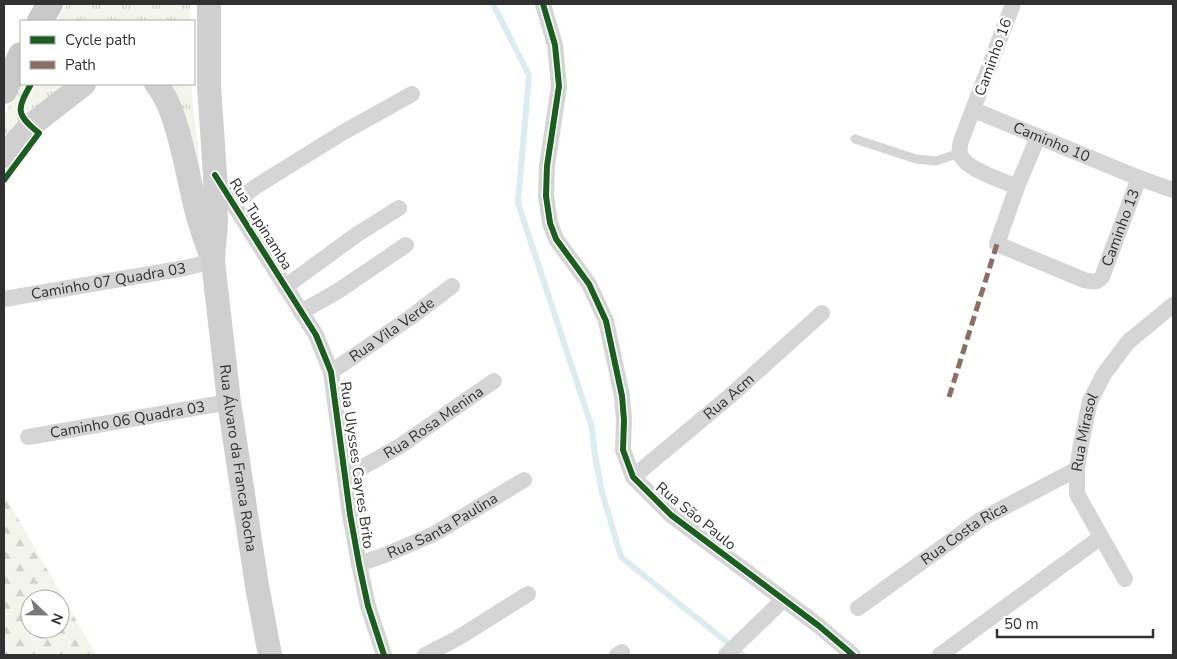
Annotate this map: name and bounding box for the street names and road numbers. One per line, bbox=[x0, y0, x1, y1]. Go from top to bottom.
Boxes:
street label: Caminho 16 bbox=[970, 15, 1016, 99]
street label: Caminho 10 bbox=[1010, 117, 1093, 167]
street label: Rua Tupinamba bbox=[225, 174, 297, 274]
street label: Caminho 13 bbox=[1097, 186, 1144, 269]
street label: Caminho 07 Quadra 03 bbox=[29, 258, 188, 304]
street label: Rua Vila Verde bbox=[345, 293, 438, 367]
street label: Rua Álvaro da Franca Rocha bbox=[215, 363, 262, 553]
street label: Rua Acm bbox=[699, 369, 758, 424]
street label: Rua Ulysses Cayres Brito bbox=[335, 380, 379, 550]
street label: Rua Rosa Menina bbox=[380, 381, 487, 463]
street label: Rua Mirasol bbox=[1067, 389, 1103, 473]
street label: Caminho 06 Quadra 03 bbox=[48, 396, 207, 443]
street label: Rua São Paulo bbox=[652, 477, 740, 555]
street label: Rua Santa Paulina bbox=[384, 488, 501, 563]
street label: Rua Costa Rica bbox=[917, 497, 1011, 570]

